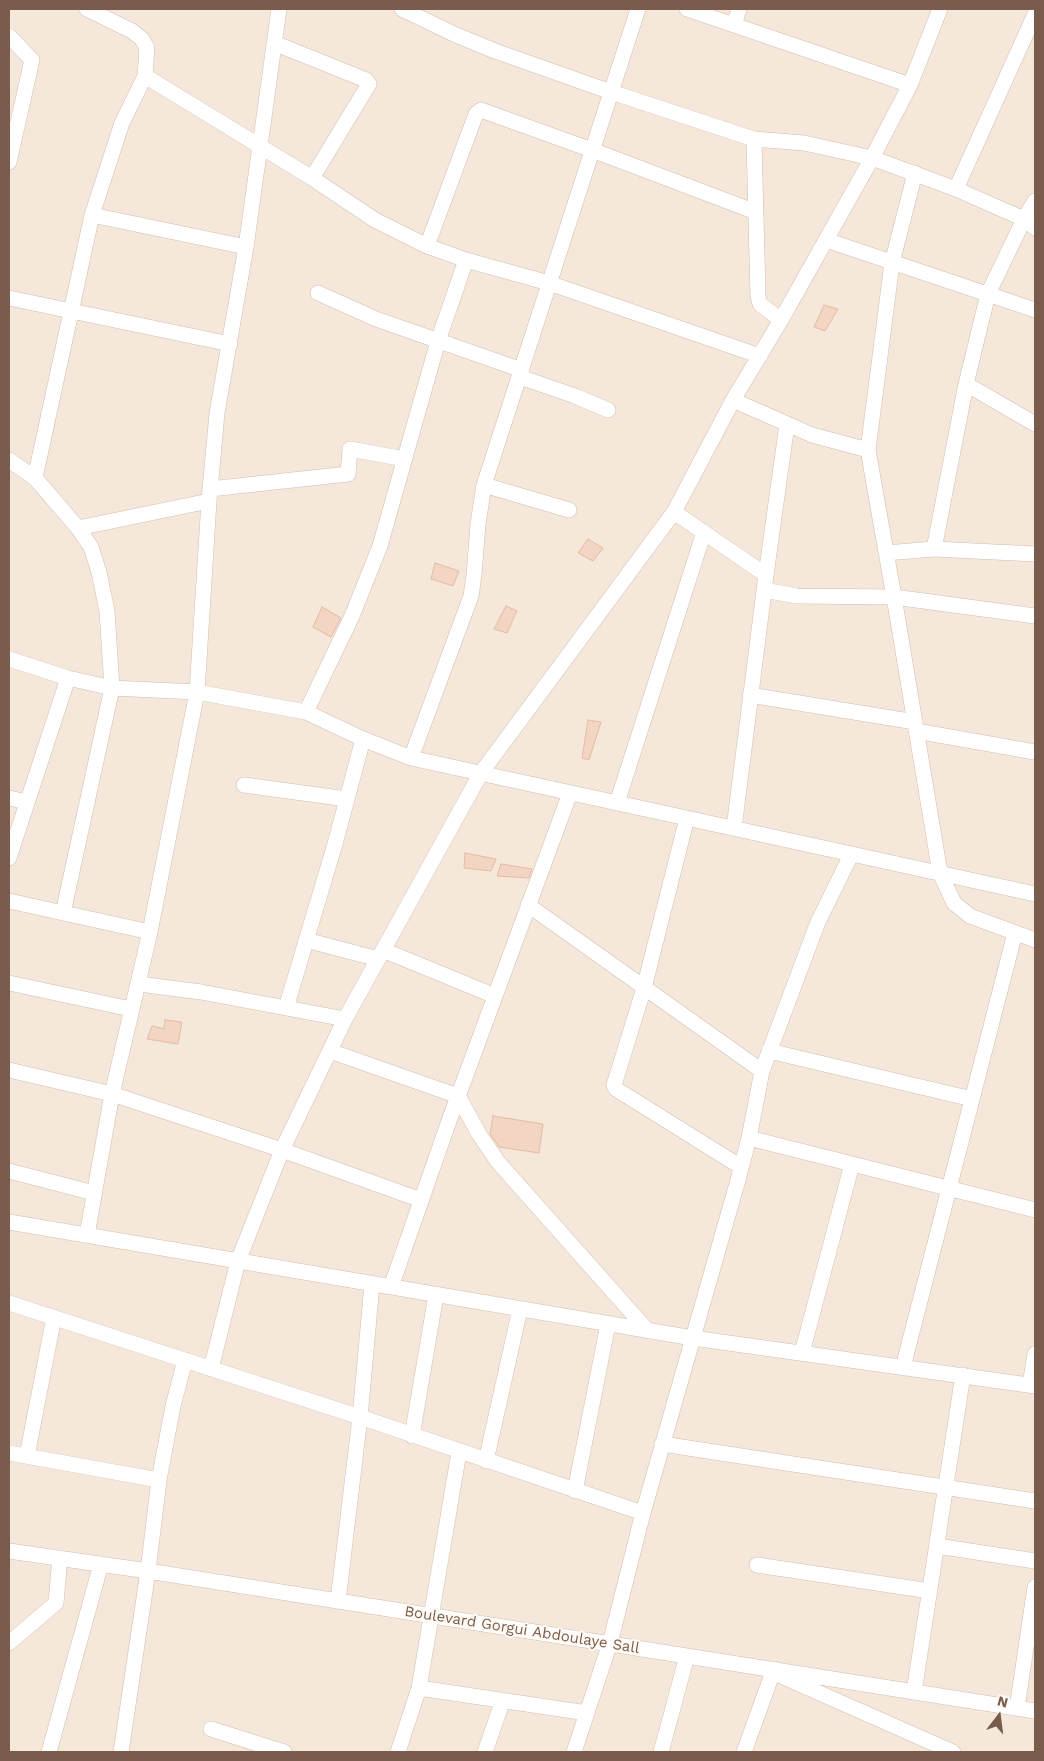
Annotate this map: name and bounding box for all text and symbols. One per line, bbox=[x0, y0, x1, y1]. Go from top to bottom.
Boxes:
street label: Boulevard Gorgui Abdoulaye Sall bbox=[403, 1603, 641, 1657]
north arrow bbox=[974, 1691, 1024, 1741]
text: N bbox=[996, 1692, 1010, 1711]

